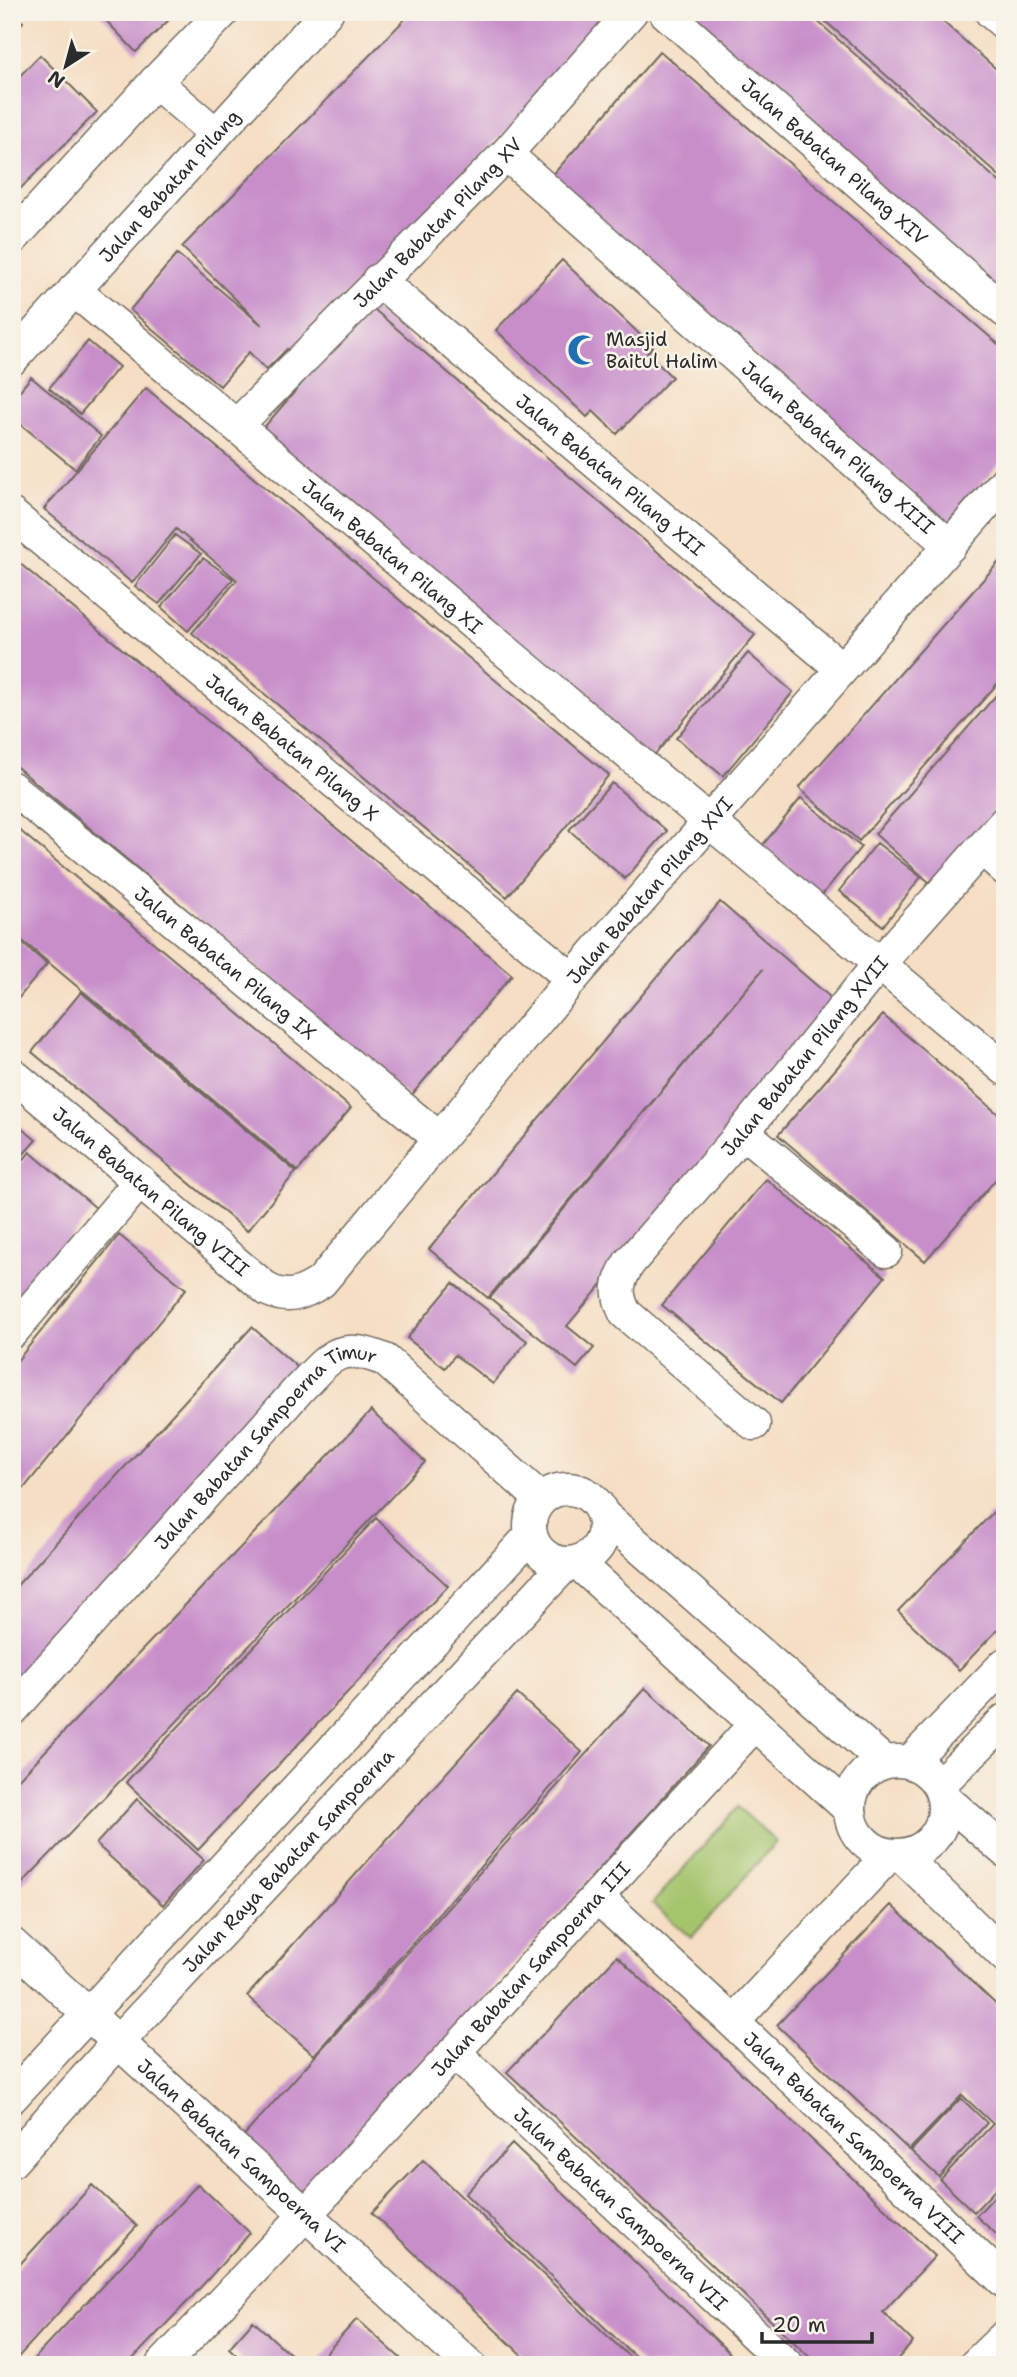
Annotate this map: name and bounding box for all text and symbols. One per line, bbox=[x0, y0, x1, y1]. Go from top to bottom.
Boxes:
north arrow bbox=[32, 32, 102, 102]
text: N bbox=[43, 65, 70, 94]
street label: Jalan Babatan Pilang XIV bbox=[736, 72, 933, 250]
street label: Jalan Babatan Pilang bbox=[93, 104, 245, 268]
street label: Jalan Babatan Pilang XV bbox=[348, 132, 528, 313]
place label: Masjid Baitul Halim bbox=[606, 327, 718, 374]
mosque icon: Masjid Baitul Halim bbox=[566, 333, 600, 367]
street label: Jalan Babatan Pilang XIII bbox=[736, 355, 940, 539]
street label: Jalan Babatan Pilang XII bbox=[511, 388, 710, 561]
street label: Jalan Babatan Pilang XI bbox=[297, 474, 488, 639]
street label: Jalan Babatan Pilang X bbox=[201, 668, 384, 826]
street label: Jalan Babatan Pilang XVI bbox=[561, 791, 738, 989]
street label: Jalan Babatan Pilang IX bbox=[129, 881, 322, 1045]
street label: Jalan Babatan Pilang XVII bbox=[715, 950, 893, 1161]
street label: Jalan Babatan Pilang VIII bbox=[48, 1101, 255, 1282]
street label: Jalan Babatan Sampoerna Timur bbox=[149, 1339, 381, 1555]
street label: Jalan Raya Babatan Sampoerna bbox=[177, 1743, 399, 1978]
street label: Jalan Babatan Sampoerna III bbox=[426, 1856, 635, 2082]
street label: Jalan Babatan Sampoerna VIII bbox=[738, 2026, 970, 2249]
street label: Jalan Babatan Sampoerna VI bbox=[132, 2053, 351, 2258]
street label: Jalan Babatan Sampoerna VII bbox=[508, 2102, 733, 2316]
scale bar bbox=[762, 2300, 872, 2344]
text: 20 m bbox=[772, 2311, 826, 2339]

